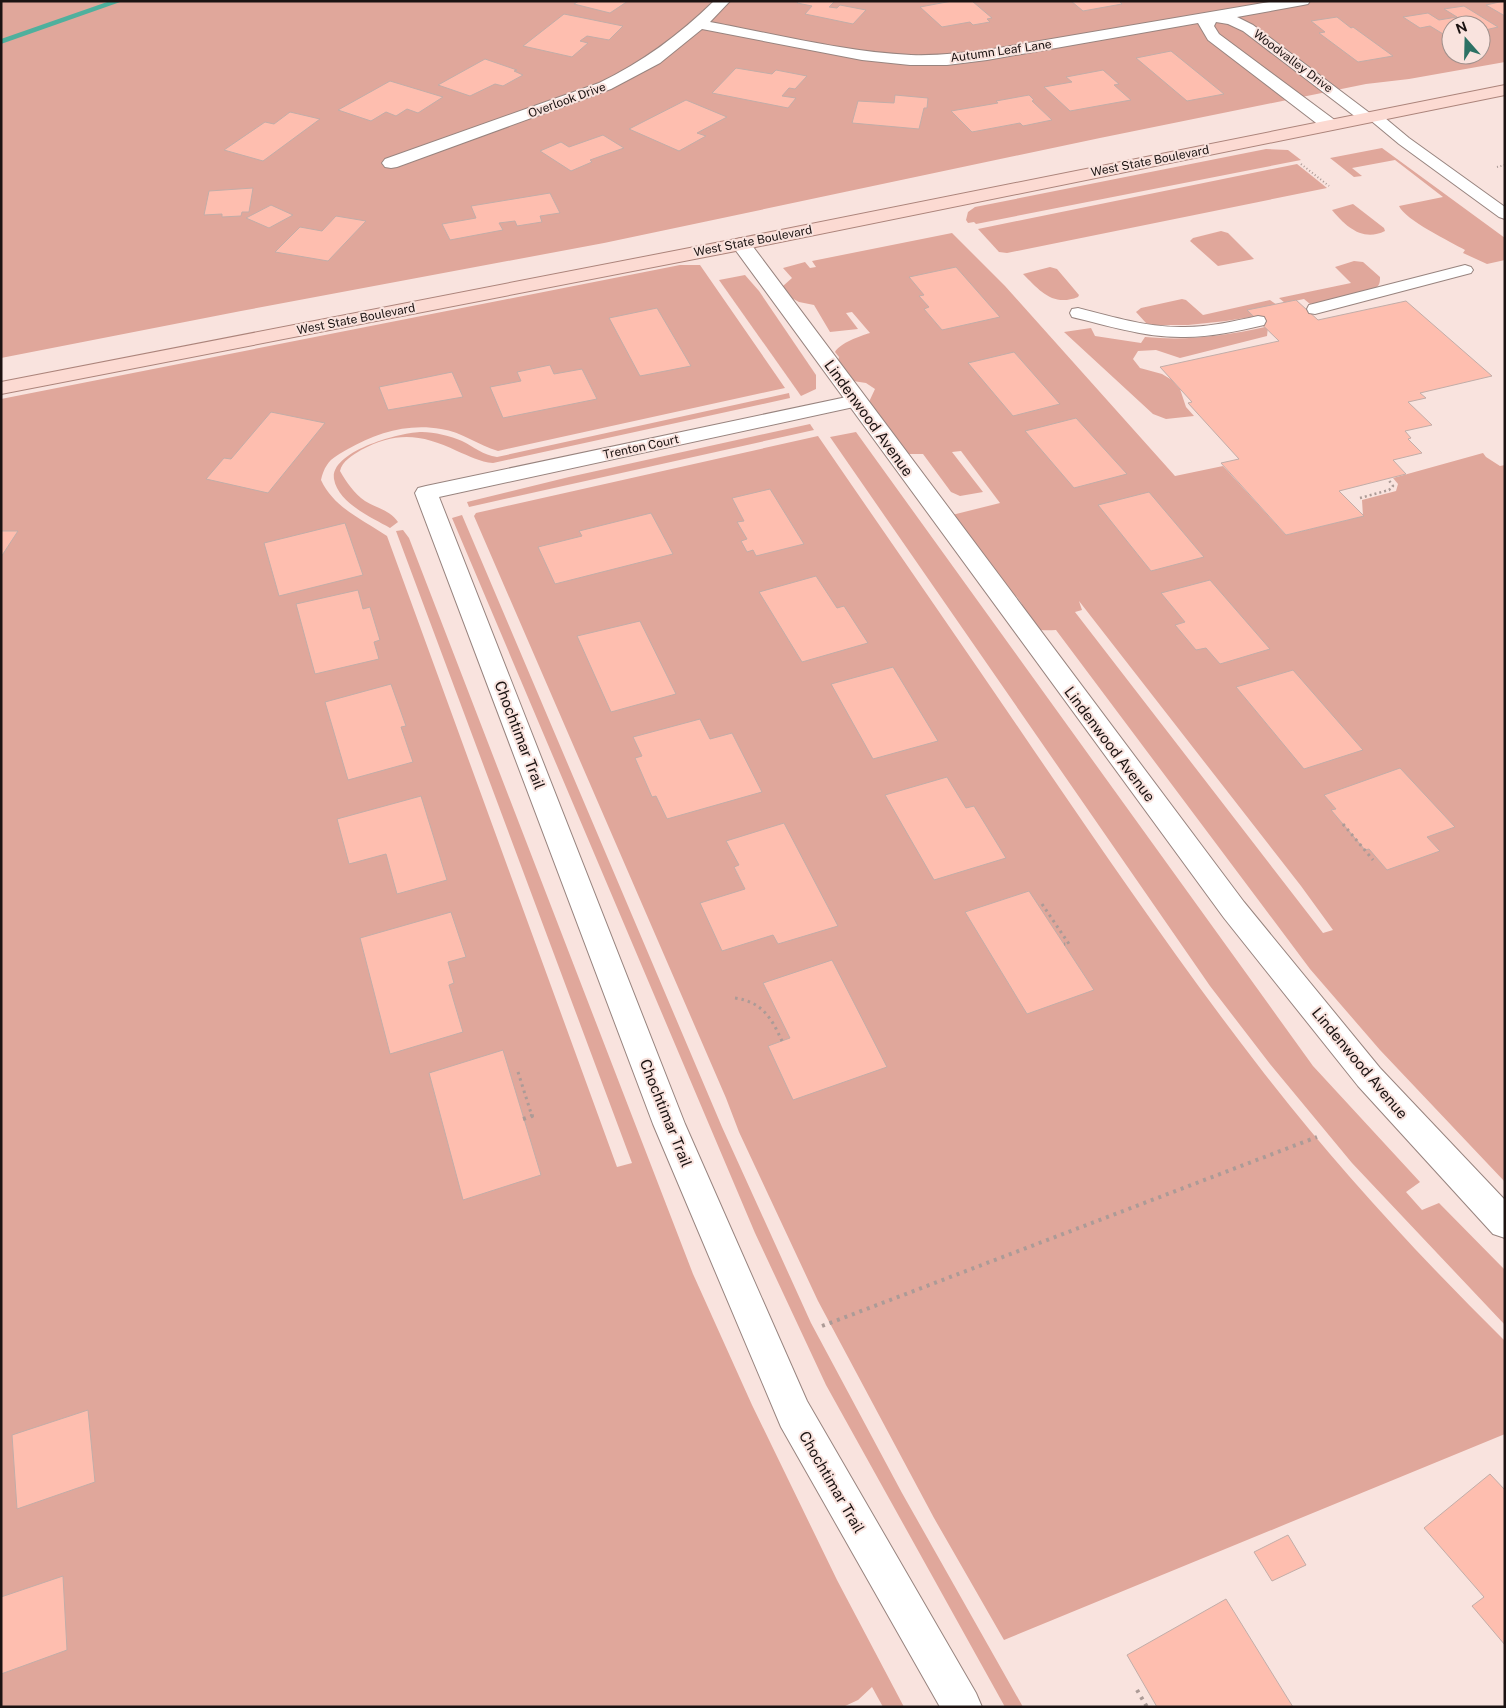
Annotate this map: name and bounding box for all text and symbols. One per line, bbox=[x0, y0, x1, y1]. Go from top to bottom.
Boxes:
north arrow bbox=[1441, 15, 1491, 65]
text: N bbox=[1454, 18, 1469, 37]
street label: Woodvalley Drive bbox=[1251, 27, 1336, 96]
street label: Autumn Leaf Lane bbox=[950, 37, 1053, 65]
street label: Overlook Drive bbox=[526, 79, 608, 121]
street label: West State Boulevard bbox=[1090, 143, 1210, 179]
street label: West State Boulevard bbox=[693, 223, 813, 259]
street label: West State Boulevard bbox=[296, 301, 416, 337]
street label: Lindenwood Avenue bbox=[821, 357, 917, 479]
street label: Trenton Court bbox=[602, 432, 681, 462]
street label: Chochtimar Trail bbox=[491, 678, 549, 792]
street label: Lindenwood Avenue bbox=[1061, 683, 1159, 805]
street label: Lindenwood Avenue bbox=[1309, 1004, 1411, 1122]
street label: Chochtimar Trail bbox=[637, 1057, 695, 1169]
street label: Chochtimar Trail bbox=[796, 1428, 868, 1536]

